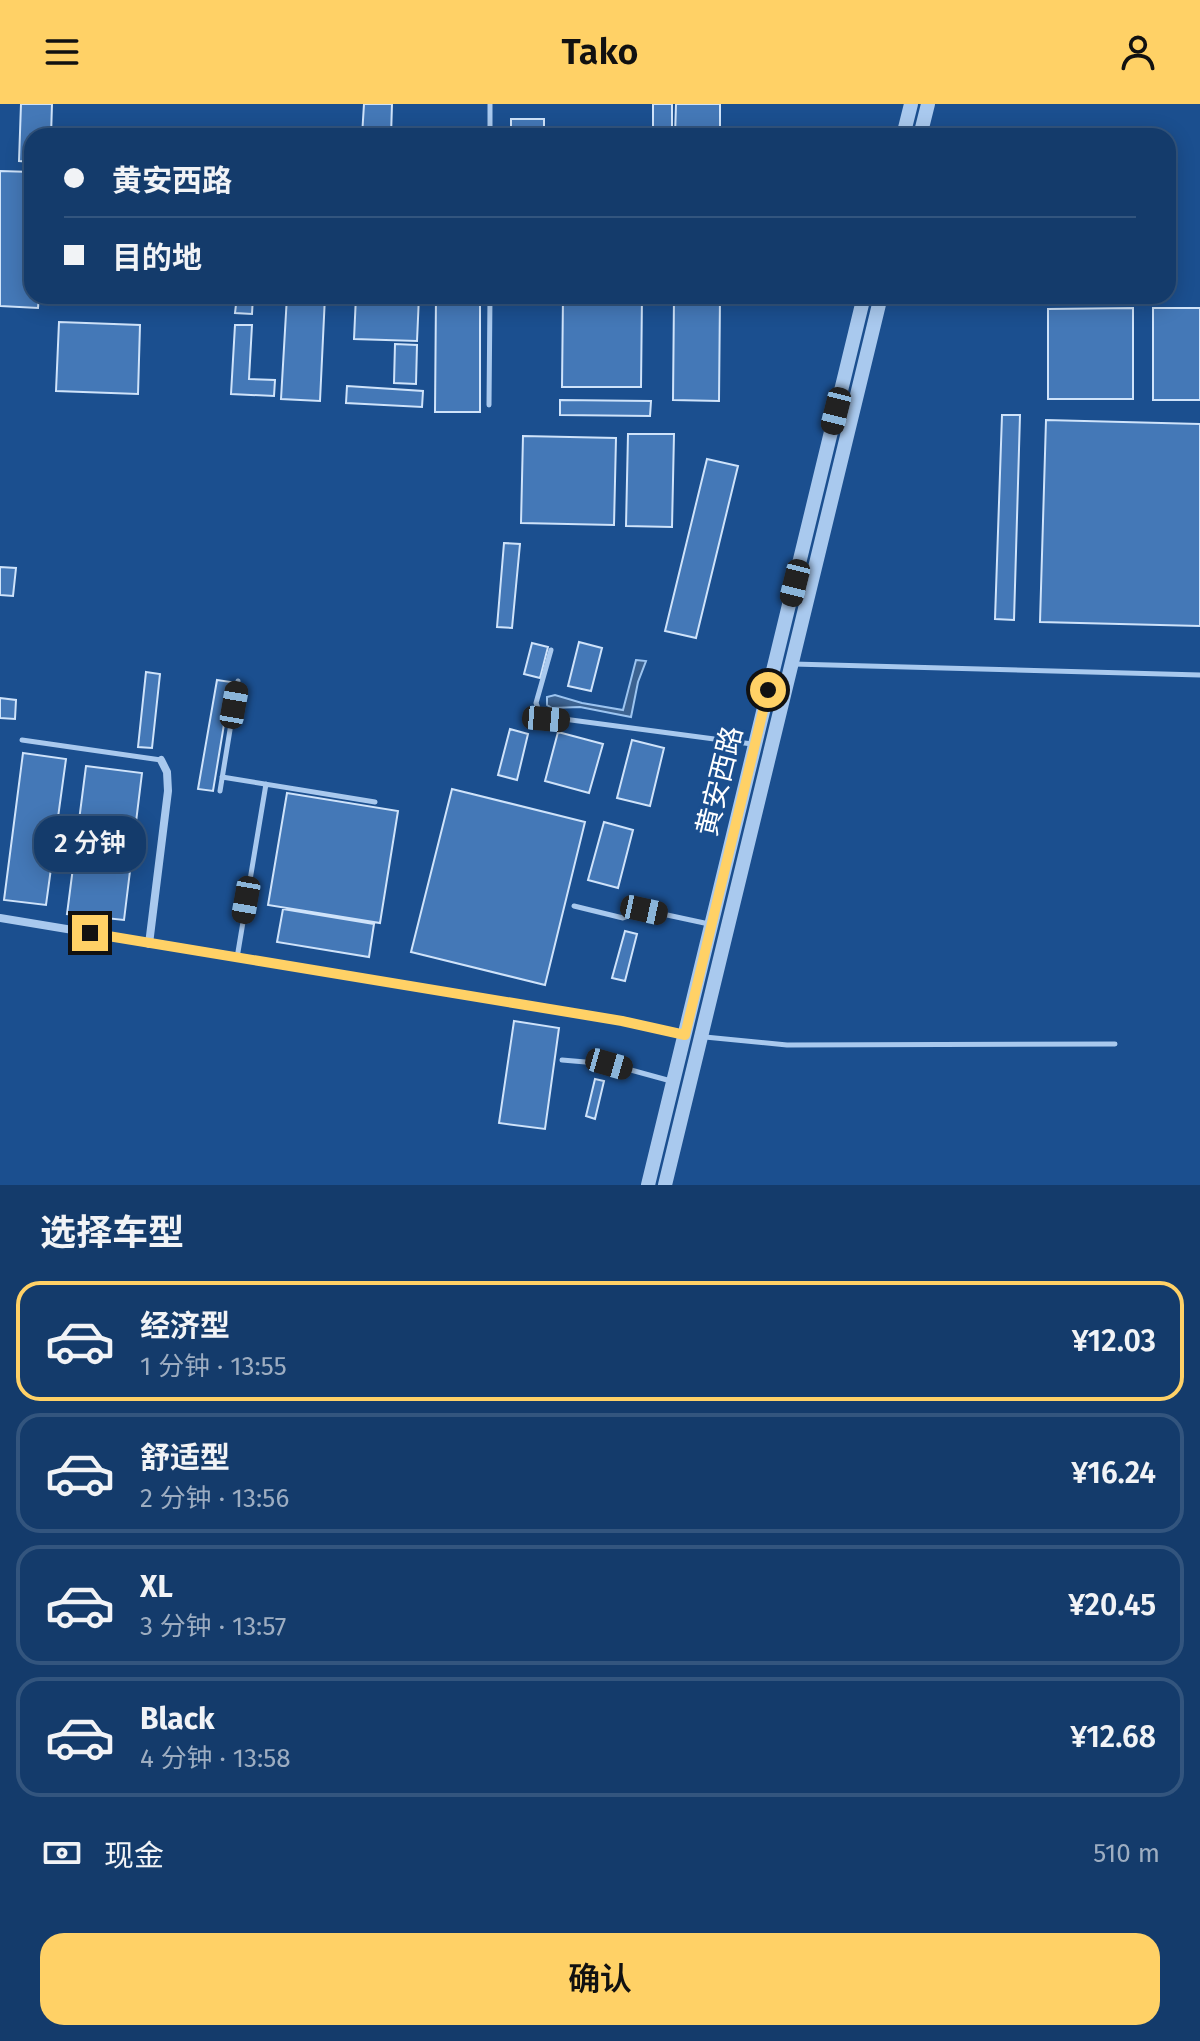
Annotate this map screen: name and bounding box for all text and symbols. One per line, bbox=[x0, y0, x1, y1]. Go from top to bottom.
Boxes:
icon: menu bbox=[40, 30, 84, 74]
text: Tako bbox=[561, 30, 639, 74]
icon: person bbox=[1116, 30, 1160, 74]
text: 黄安西路 bbox=[112, 163, 232, 199]
text: 目的地 bbox=[112, 240, 202, 276]
car bbox=[819, 385, 853, 437]
car bbox=[778, 557, 812, 609]
route start bbox=[750, 672, 786, 708]
car bbox=[218, 679, 250, 731]
car bbox=[521, 705, 571, 733]
street label: 黄安西路 bbox=[690, 723, 749, 839]
callout: 2 分钟 bbox=[34, 817, 146, 873]
text: 2 分钟 bbox=[54, 828, 126, 859]
car bbox=[230, 874, 262, 926]
car bbox=[618, 893, 670, 927]
route end bbox=[72, 915, 108, 951]
car bbox=[583, 1046, 635, 1082]
text: 选择车型 bbox=[40, 1211, 184, 1255]
icon: car bbox=[44, 1305, 116, 1377]
text: 经济型 bbox=[140, 1308, 230, 1344]
text: ¥12.03 bbox=[1072, 1323, 1156, 1359]
text: 1 分钟 · 13:55 bbox=[140, 1351, 287, 1382]
icon: car bbox=[44, 1437, 116, 1509]
text: 舒适型 bbox=[140, 1440, 230, 1476]
text: ¥16.24 bbox=[1071, 1455, 1156, 1491]
text: 2 分钟 · 13:56 bbox=[140, 1483, 289, 1514]
icon: car bbox=[44, 1569, 116, 1641]
text: XL bbox=[140, 1569, 173, 1605]
text: ¥20.45 bbox=[1068, 1587, 1156, 1623]
text: 3 分钟 · 13:57 bbox=[140, 1611, 286, 1642]
icon: car bbox=[44, 1701, 116, 1773]
text: Black bbox=[140, 1701, 215, 1737]
text: ¥12.68 bbox=[1070, 1719, 1156, 1755]
text: 4 分钟 · 13:58 bbox=[140, 1743, 291, 1774]
icon: cash bbox=[40, 1831, 84, 1875]
text: 现金 bbox=[104, 1838, 164, 1874]
text: 510 m bbox=[1093, 1838, 1160, 1869]
button: 确认 bbox=[40, 1933, 1160, 2025]

